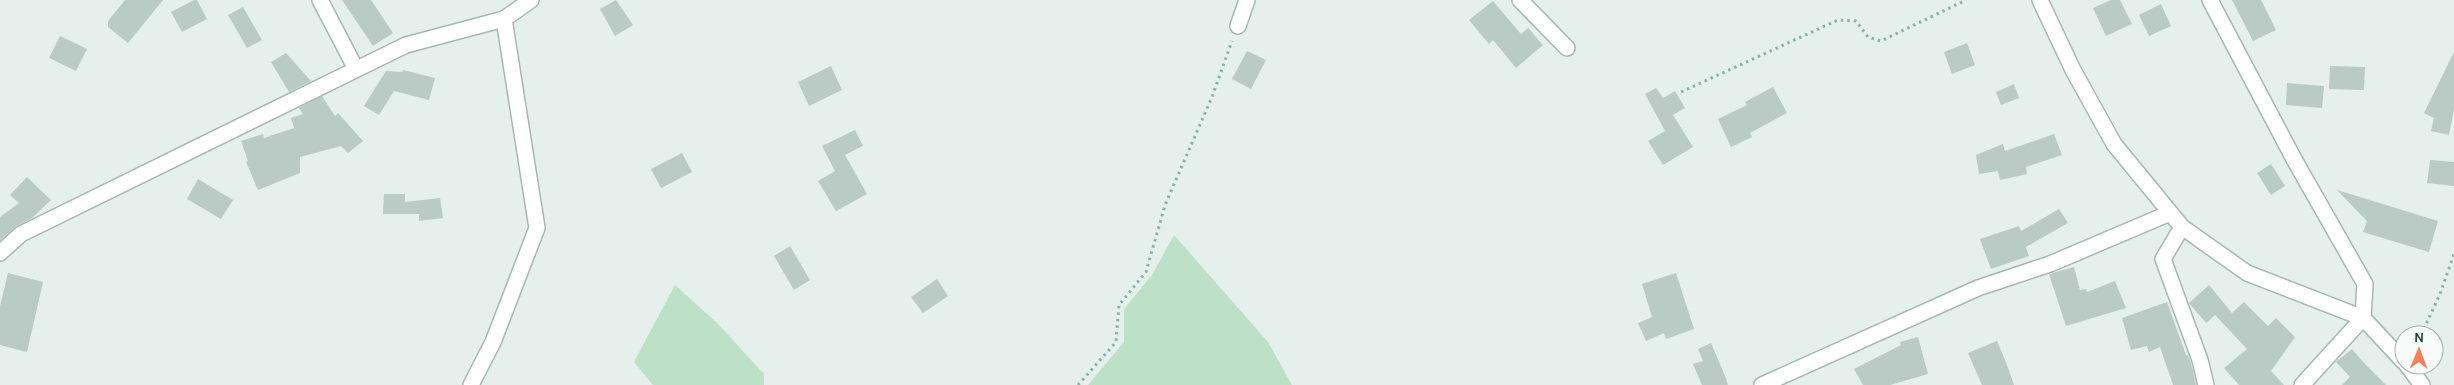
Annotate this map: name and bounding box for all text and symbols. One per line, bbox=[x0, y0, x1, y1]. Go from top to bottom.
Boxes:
north arrow bbox=[2394, 325, 2444, 375]
text: N bbox=[2414, 329, 2424, 346]

